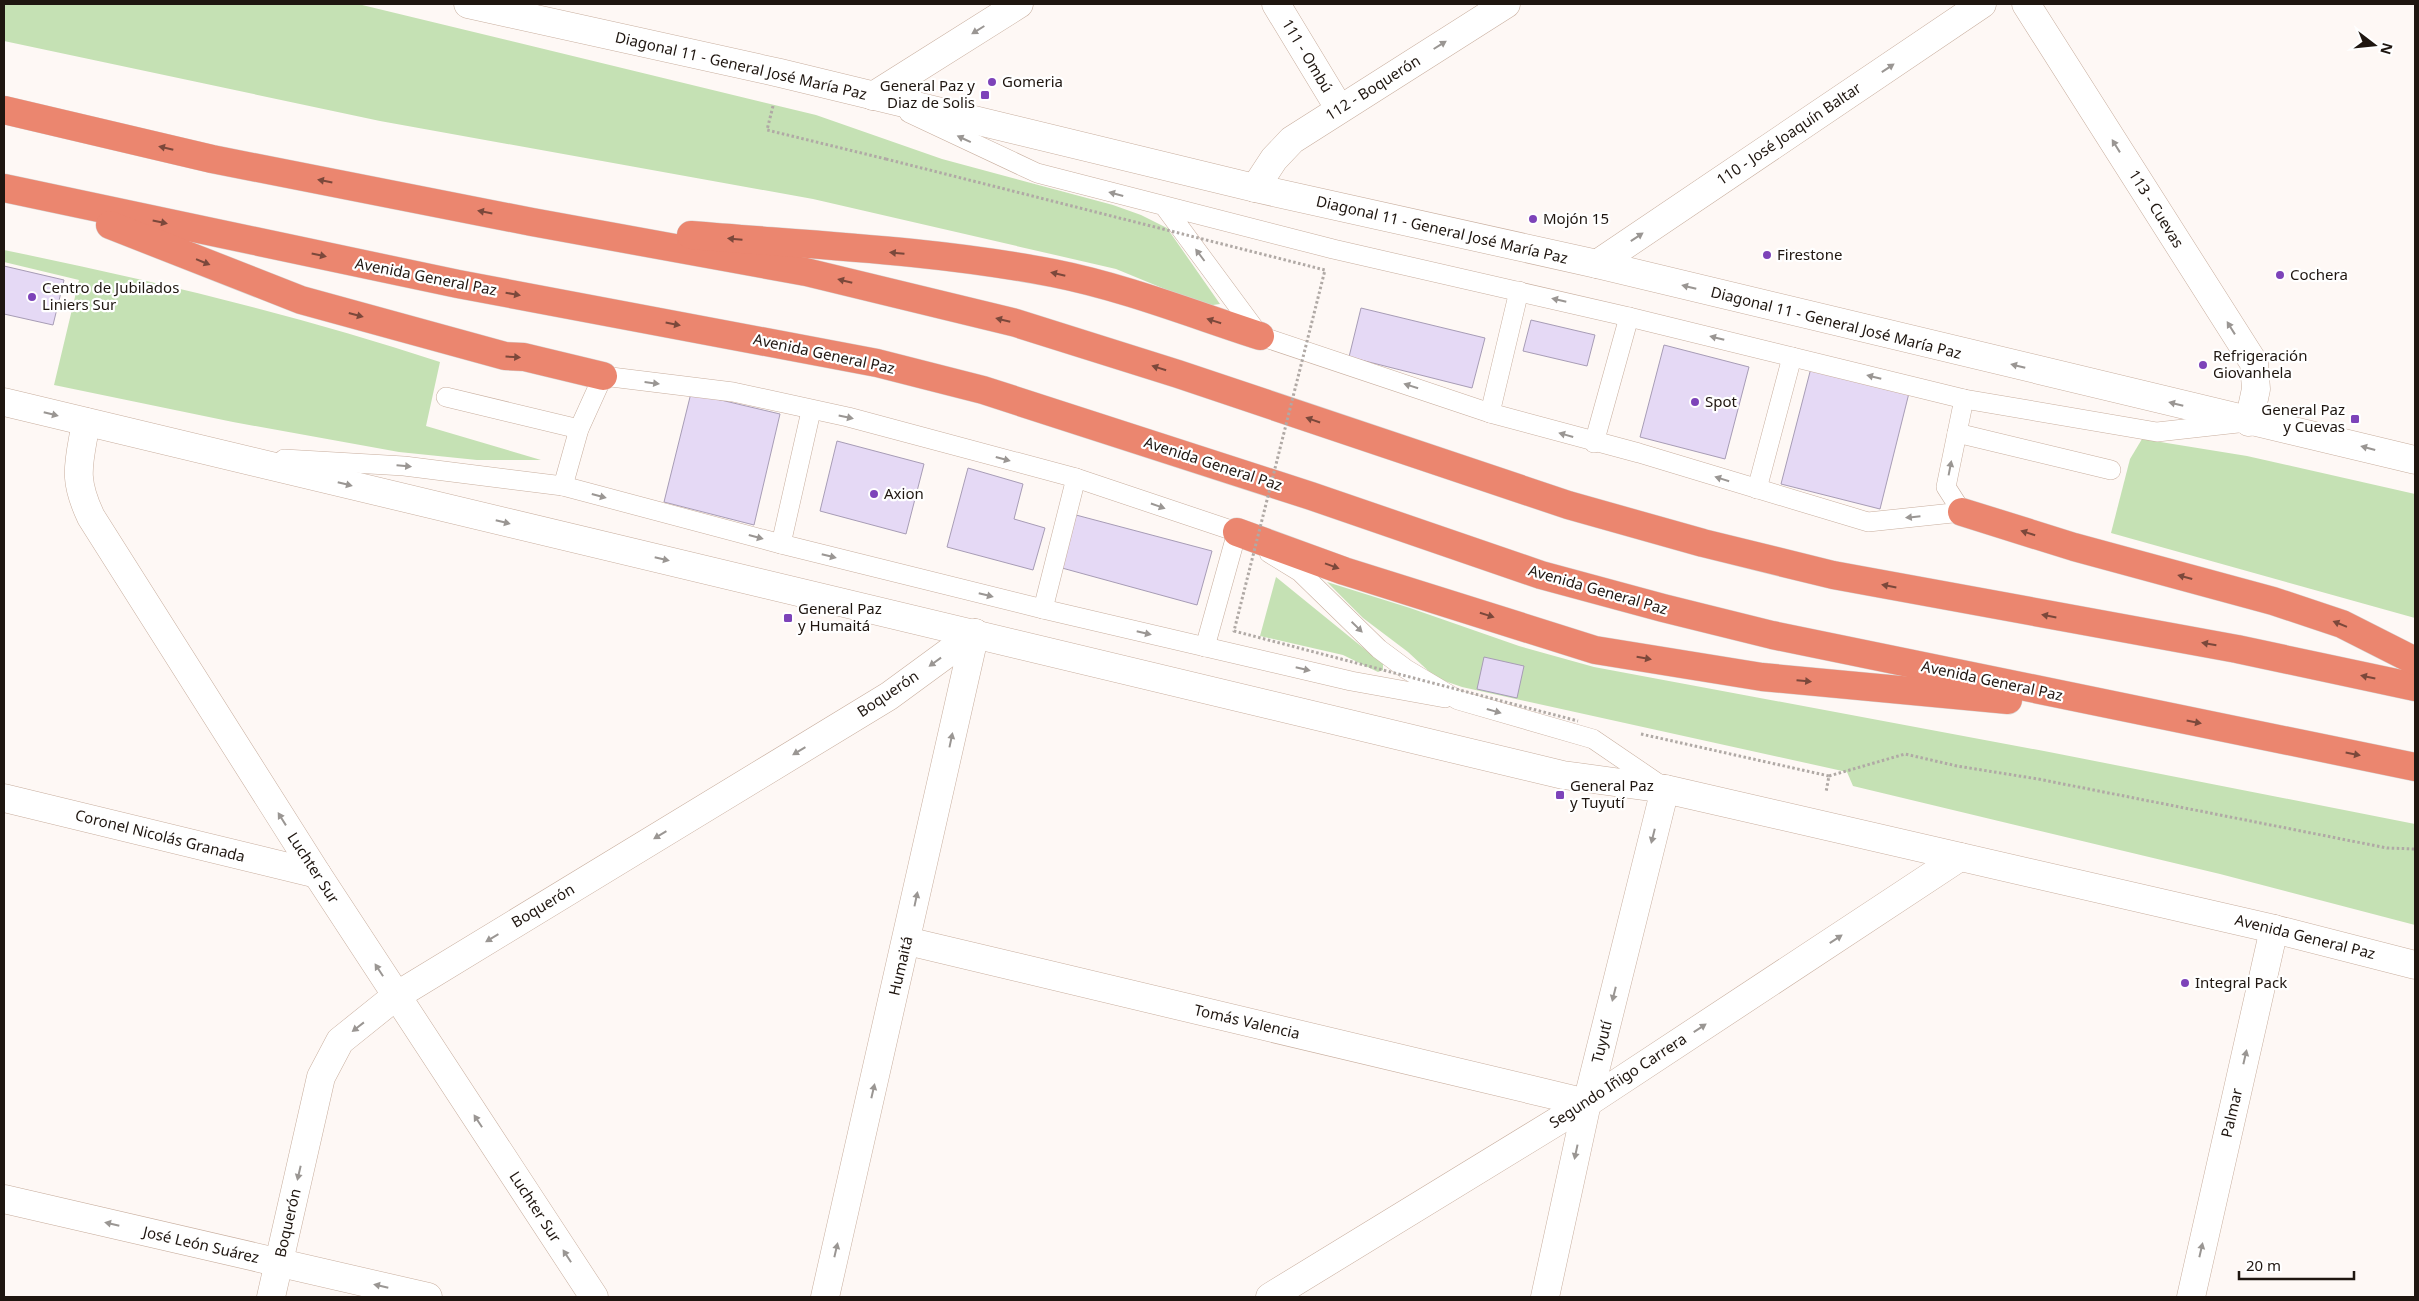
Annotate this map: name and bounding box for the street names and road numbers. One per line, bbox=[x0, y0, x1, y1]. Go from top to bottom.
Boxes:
street label: 111 - Ombú bbox=[1278, 15, 1338, 96]
street label: Diagonal 11 - General José María Paz bbox=[613, 26, 869, 104]
street label: 112 - Boquerón bbox=[1321, 50, 1424, 124]
street label: 110 - José Joaquín Baltar bbox=[1712, 77, 1865, 189]
street label: 113 - Cuevas bbox=[2125, 166, 2189, 251]
street label: Diagonal 11 - General José María Paz bbox=[1314, 190, 1570, 268]
street label: Avenida General Paz bbox=[354, 252, 499, 300]
street label: Diagonal 11 - General José María Paz bbox=[1709, 281, 1964, 363]
street label: Avenida General Paz bbox=[752, 328, 897, 378]
street label: Avenida General Paz bbox=[1142, 431, 1285, 495]
street label: Avenida General Paz bbox=[1526, 560, 1670, 619]
street label: Avenida General Paz bbox=[1920, 655, 2065, 705]
street label: Boquerón bbox=[853, 665, 922, 721]
street label: Coronel Nicolás Granada bbox=[73, 804, 247, 866]
street label: Luchter Sur bbox=[283, 828, 344, 907]
street label: Boquerón bbox=[507, 879, 578, 932]
street label: Avenida General Paz bbox=[2233, 909, 2378, 963]
street label: Humaitá bbox=[883, 934, 917, 998]
street label: Tomás Valencia bbox=[1192, 999, 1302, 1043]
street label: Tuyutí bbox=[1586, 1017, 1616, 1065]
street label: Segundo Iñigo Carrera bbox=[1545, 1028, 1690, 1132]
street label: Palmar bbox=[2216, 1086, 2246, 1139]
street label: Luchter Sur bbox=[505, 1167, 566, 1246]
street label: Boquerón bbox=[269, 1186, 305, 1259]
street label: José León Suárez bbox=[139, 1221, 261, 1267]

